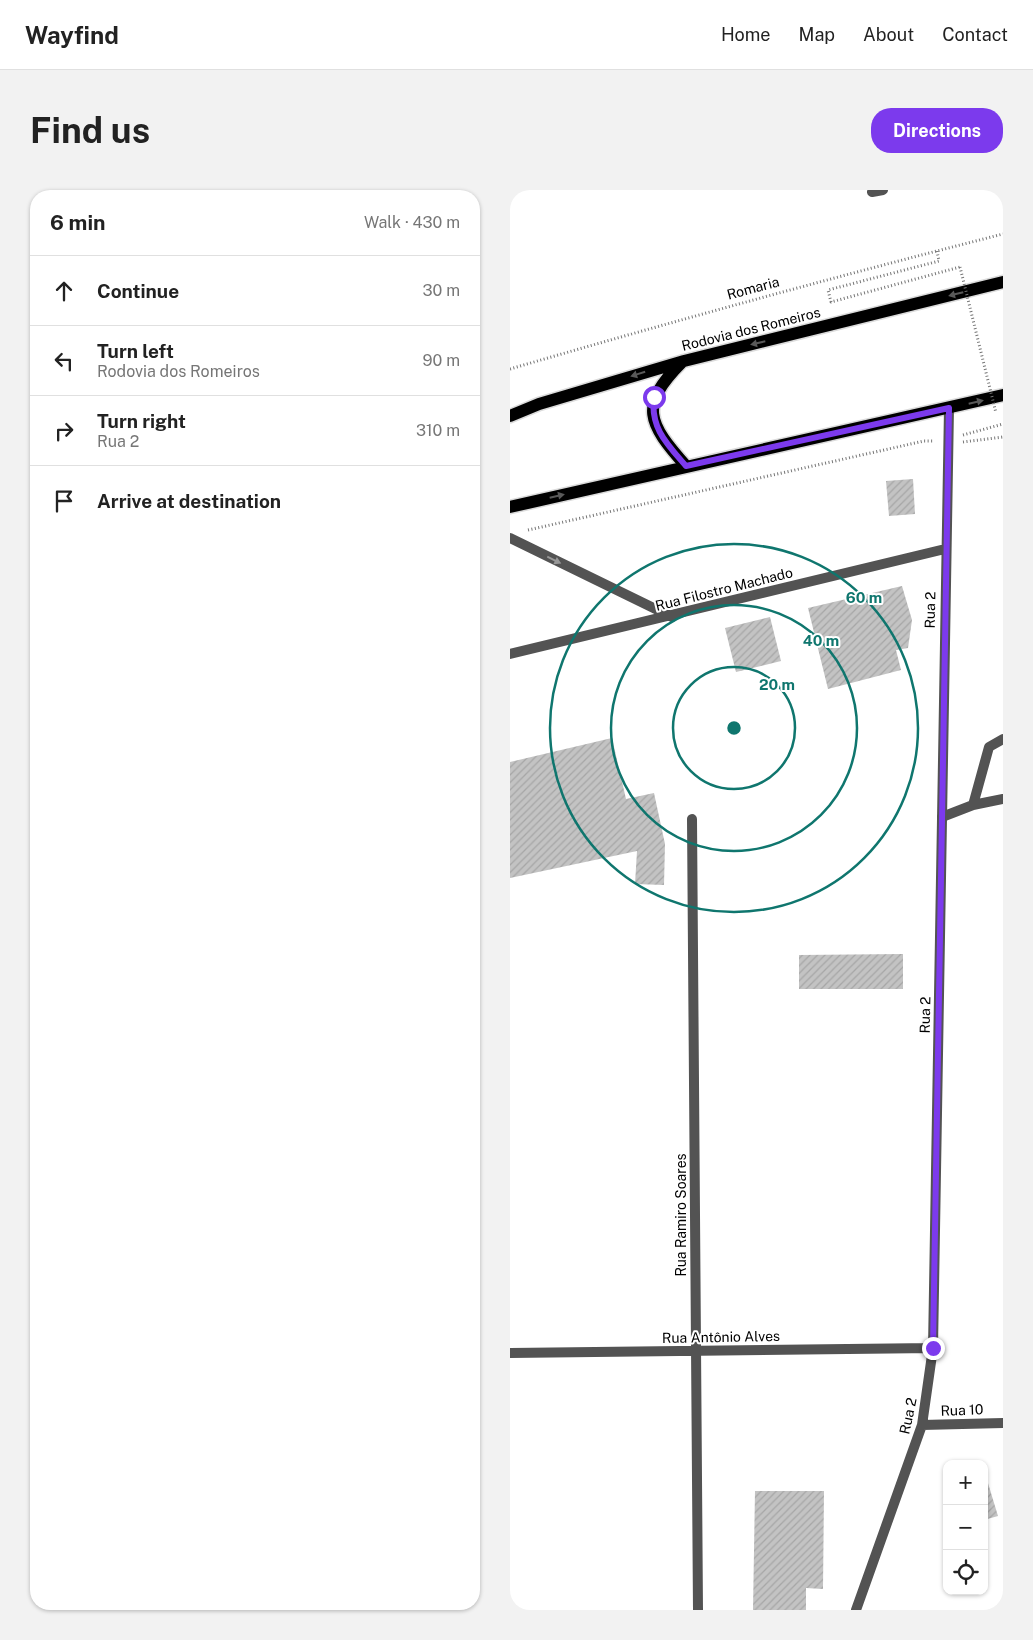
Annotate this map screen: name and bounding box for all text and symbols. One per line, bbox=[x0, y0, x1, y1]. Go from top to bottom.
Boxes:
text: Wayfind bbox=[25, 21, 119, 49]
text: Home bbox=[721, 24, 771, 45]
text: Map bbox=[799, 24, 835, 45]
text: About bbox=[863, 24, 914, 45]
text: Contact bbox=[942, 24, 1008, 45]
button: Directions bbox=[871, 108, 1003, 153]
text: Find us bbox=[30, 110, 150, 151]
text: 6 min bbox=[50, 210, 106, 235]
text: Walk · 430 m bbox=[364, 213, 460, 232]
street label: Romaria bbox=[725, 273, 781, 303]
icon: ahead bbox=[50, 277, 78, 305]
text: Continue bbox=[97, 280, 179, 302]
text: 30 m bbox=[423, 281, 460, 300]
one-way arrow bbox=[948, 290, 963, 298]
street label: Rodovia dos Romeiros bbox=[680, 304, 822, 354]
one-way arrow bbox=[750, 339, 765, 347]
text: Turn left bbox=[97, 340, 174, 362]
icon: left bbox=[50, 347, 78, 375]
text: 90 m bbox=[423, 351, 460, 370]
text: Rodovia dos Romeiros bbox=[97, 362, 260, 381]
one-way arrow bbox=[630, 371, 645, 379]
route start bbox=[643, 386, 666, 409]
one-way arrow bbox=[968, 398, 983, 406]
text: Turn right bbox=[97, 410, 186, 432]
icon: right bbox=[50, 417, 78, 445]
text: 310 m bbox=[416, 421, 460, 440]
text: Rua 2 bbox=[97, 432, 139, 451]
icon: arrive bbox=[50, 487, 78, 515]
text: Arrive at destination bbox=[97, 490, 281, 512]
one-way arrow bbox=[550, 492, 565, 500]
one-way arrow bbox=[547, 556, 561, 564]
street label: Rua Filostro Machado bbox=[654, 564, 794, 614]
text: 60 m bbox=[846, 589, 882, 606]
street label: Rua 2 bbox=[922, 591, 938, 629]
text: 40 m bbox=[803, 632, 839, 649]
text: 20 m bbox=[759, 676, 795, 693]
centre of rings bbox=[725, 719, 743, 737]
street label: Rua 2 bbox=[917, 996, 933, 1034]
street label: Rua Ramiro Soares bbox=[673, 1153, 689, 1277]
street label: Rua Antônio Alves bbox=[662, 1328, 780, 1346]
route end bbox=[922, 1337, 945, 1360]
street label: Rua 2 bbox=[896, 1396, 920, 1436]
street label: Rua 10 bbox=[940, 1401, 984, 1419]
map controls bbox=[943, 1460, 988, 1595]
button: + bbox=[943, 1460, 988, 1505]
button: − bbox=[943, 1505, 988, 1550]
button: locate bbox=[943, 1550, 988, 1595]

